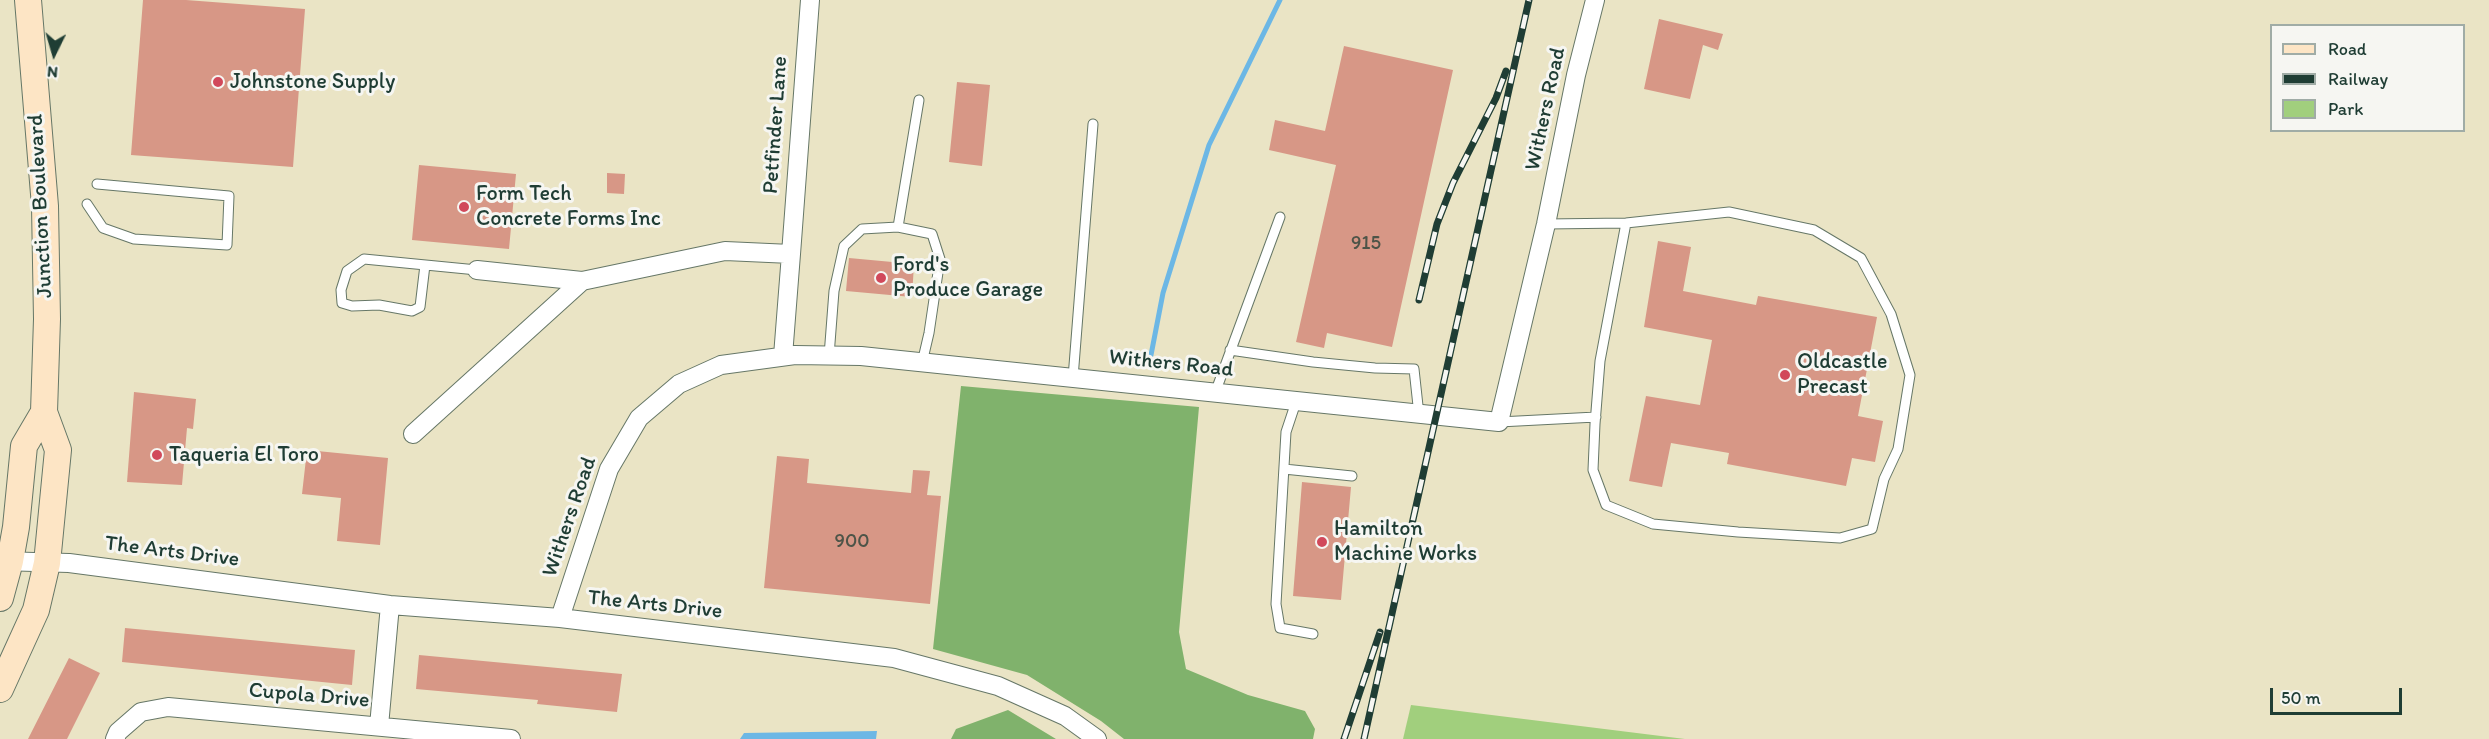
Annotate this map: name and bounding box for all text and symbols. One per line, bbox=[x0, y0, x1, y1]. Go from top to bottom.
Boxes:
north arrow bbox=[24, 24, 84, 84]
legend bbox=[2270, 24, 2465, 132]
text: Road bbox=[2328, 38, 2367, 60]
street label: Withers Road bbox=[1520, 45, 1572, 173]
street label: Petfinder Lane bbox=[758, 55, 794, 195]
text: N bbox=[46, 62, 59, 82]
text: Railway bbox=[2328, 68, 2388, 90]
place label: Johnstone Supply bbox=[230, 69, 395, 95]
marker: Johnstone Supply bbox=[211, 75, 225, 89]
text: Park bbox=[2328, 98, 2363, 120]
street label: Junction Boulevard bbox=[23, 113, 59, 299]
place label: Form Tech Concrete Forms Inc bbox=[476, 181, 661, 232]
marker: Form Tech Concrete Forms Inc bbox=[457, 200, 471, 214]
house number: 915 bbox=[1351, 232, 1381, 256]
place label: Ford's Produce Garage bbox=[893, 252, 1043, 304]
marker: Ford's Produce Garage bbox=[874, 271, 888, 285]
street label: Withers Road bbox=[1107, 344, 1235, 384]
place label: Oldcastle Precast bbox=[1797, 349, 1887, 400]
marker: Oldcastle Precast bbox=[1778, 368, 1792, 382]
place label: Taqueria El Toro bbox=[169, 442, 319, 468]
marker: Taqueria El Toro bbox=[150, 448, 164, 462]
street label: Withers Road bbox=[537, 453, 603, 581]
place label: Hamilton Machine Works bbox=[1334, 516, 1477, 568]
house number: 900 bbox=[834, 530, 870, 554]
street label: The Arts Drive bbox=[103, 531, 241, 573]
marker: Hamilton Machine Works bbox=[1315, 535, 1329, 549]
street label: The Arts Drive bbox=[586, 585, 724, 625]
scale bar bbox=[2273, 676, 2405, 714]
street label: Cupola Drive bbox=[248, 678, 370, 714]
text: 50 m bbox=[2281, 687, 2321, 709]

